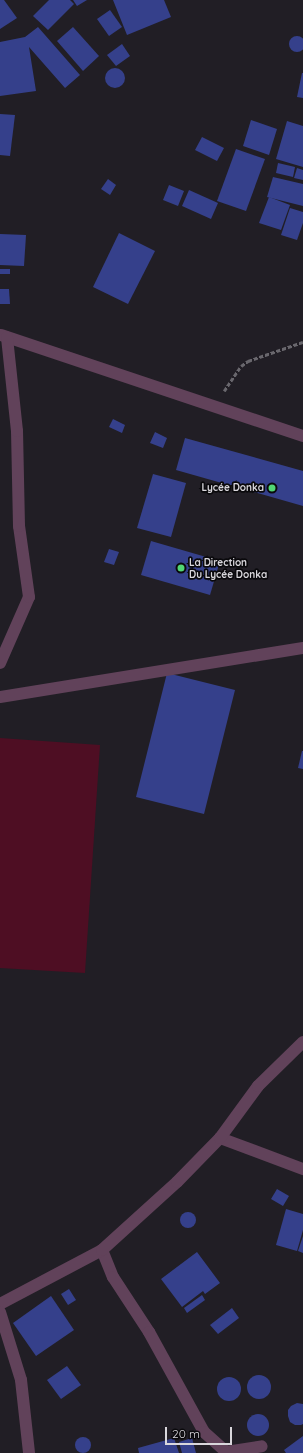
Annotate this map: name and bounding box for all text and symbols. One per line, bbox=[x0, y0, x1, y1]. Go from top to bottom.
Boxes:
place label: Lycée Donka bbox=[202, 482, 264, 494]
marker: Lycée Donka bbox=[267, 483, 277, 493]
place label: La Direction Du Lycée Donka bbox=[189, 556, 267, 580]
marker: La Direction Du Lycée Donka bbox=[176, 563, 186, 573]
scale bar bbox=[167, 1419, 234, 1445]
text: 20 m bbox=[172, 1426, 200, 1441]

